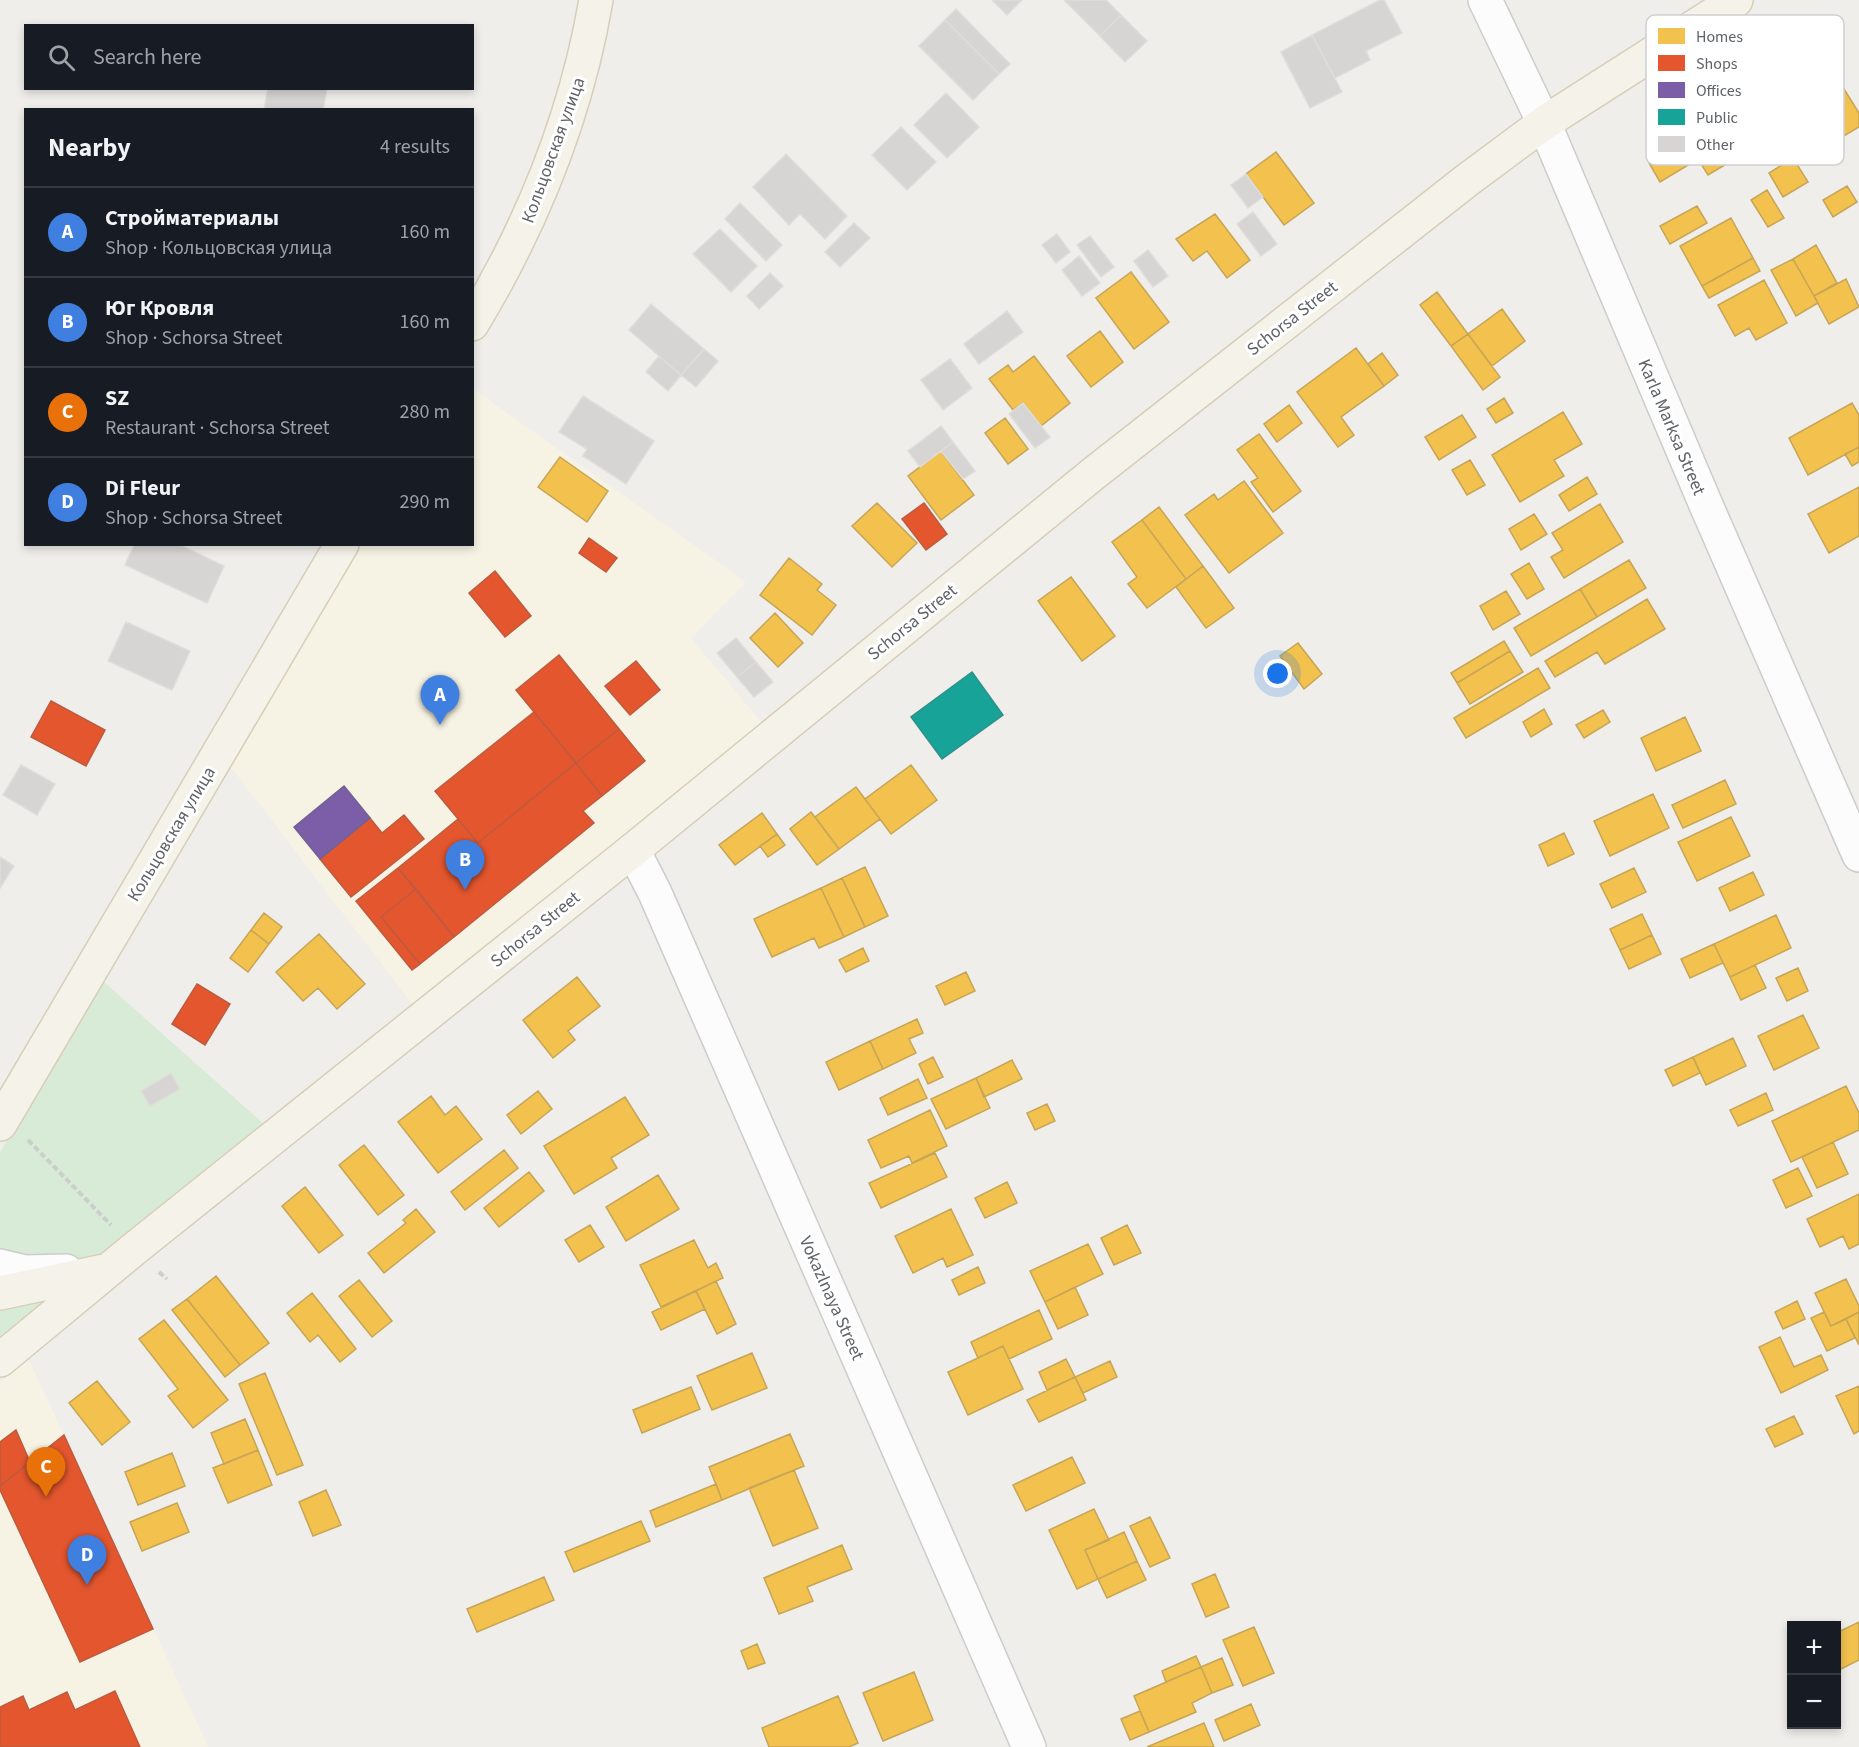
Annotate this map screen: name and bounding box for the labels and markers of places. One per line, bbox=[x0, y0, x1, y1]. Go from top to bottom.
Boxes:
pin: A bbox=[420, 676, 460, 725]
pin: B bbox=[446, 840, 484, 890]
pin: C bbox=[26, 1448, 66, 1497]
pin: D bbox=[68, 1536, 106, 1585]

